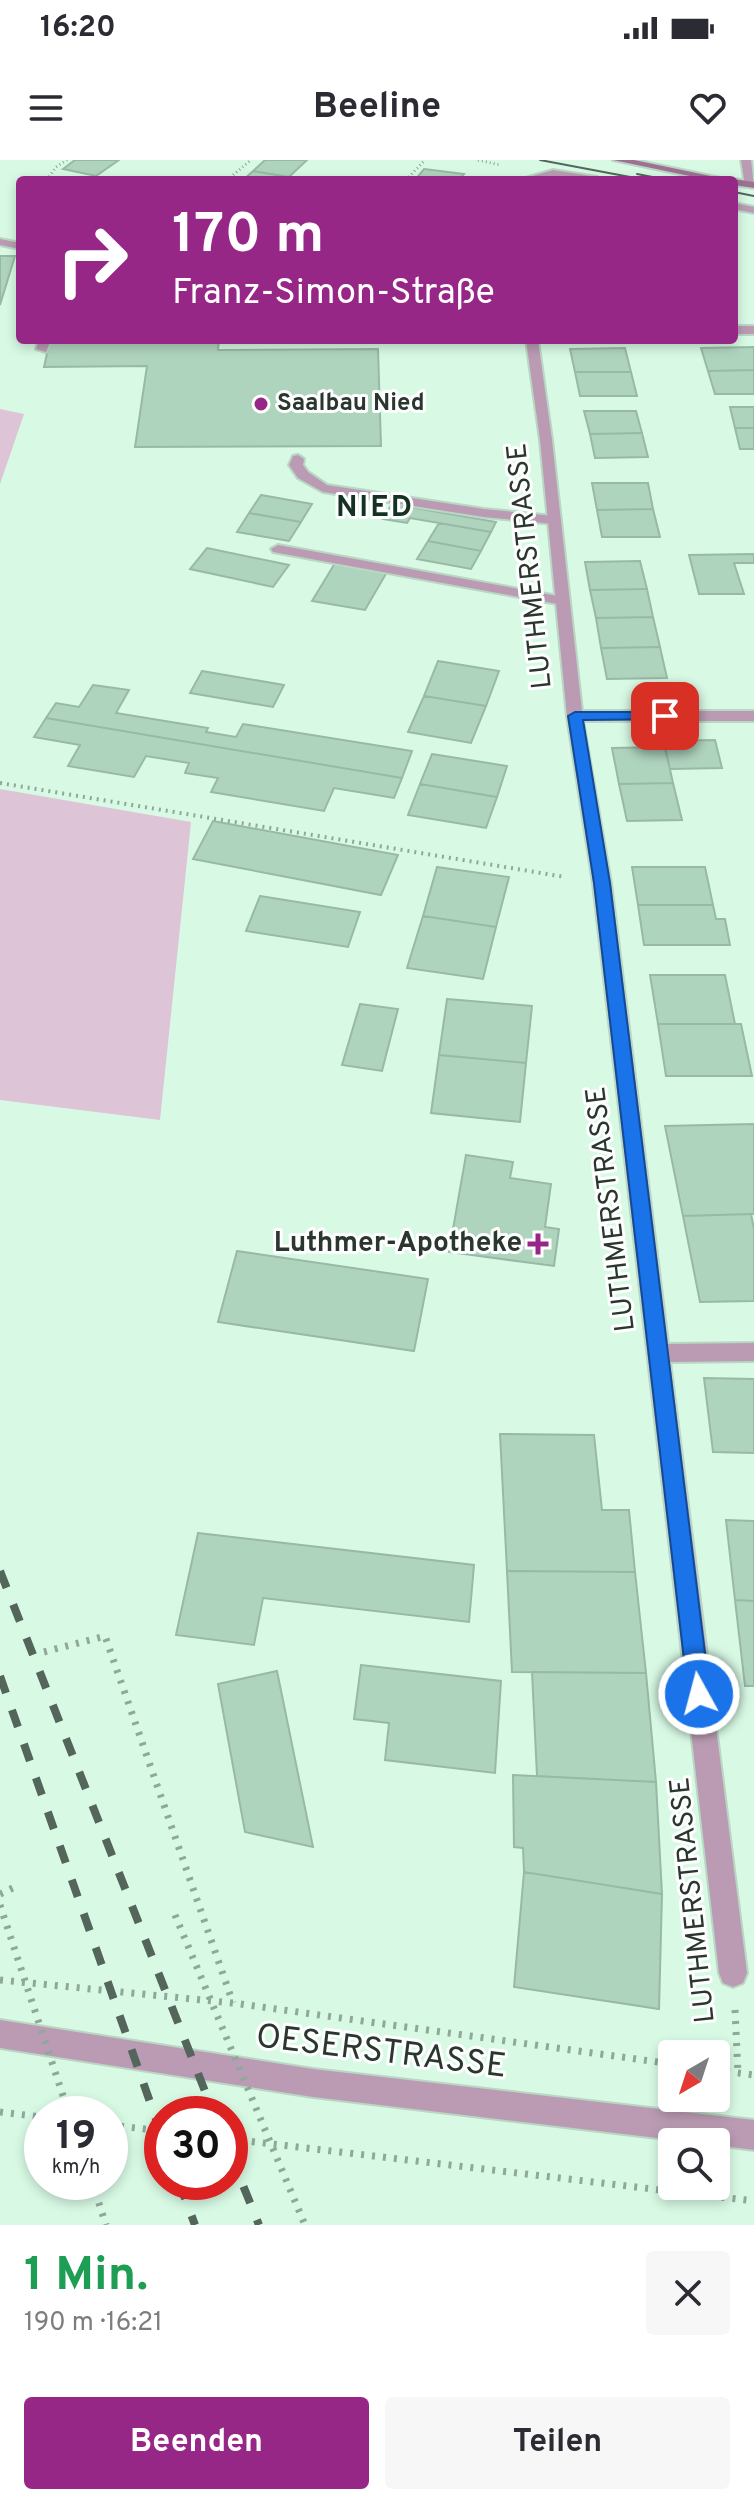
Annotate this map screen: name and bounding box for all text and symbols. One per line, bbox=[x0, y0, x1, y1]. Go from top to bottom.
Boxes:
text: 16:20 bbox=[40, 10, 116, 47]
text: Beeline bbox=[313, 85, 441, 131]
icon: menu bbox=[24, 86, 68, 130]
icon: heart bbox=[686, 86, 730, 130]
text: 170 m bbox=[172, 202, 324, 272]
icon: right bbox=[40, 208, 144, 312]
text: Franz-Simon-Straße bbox=[172, 271, 495, 317]
place label: Saalbau Nied bbox=[277, 389, 425, 419]
marker: Saalbau Nied bbox=[252, 395, 270, 413]
street label: LUTHMERSTRASSE bbox=[500, 441, 562, 691]
district label: NIED bbox=[336, 490, 414, 527]
pin bbox=[631, 682, 699, 750]
icon: arrive bbox=[643, 694, 687, 738]
street label: LUTHMERSTRASSE bbox=[579, 1084, 645, 1334]
place label: Luthmer-Apotheke bbox=[274, 1226, 522, 1262]
marker: Luthmer-Apotheke bbox=[529, 1235, 547, 1253]
position arrow bbox=[657, 1652, 741, 1736]
street label: LUTHMERSTRASSE bbox=[663, 1775, 725, 2025]
street label: OESERSTRASSE bbox=[253, 2016, 509, 2090]
north arrow bbox=[658, 2040, 730, 2112]
map controls bbox=[658, 2040, 730, 2200]
speed limit sign: 30 bbox=[144, 2096, 248, 2200]
text: 19 bbox=[56, 2113, 96, 2163]
button: search bbox=[658, 2128, 730, 2200]
text: km/h bbox=[52, 2155, 100, 2181]
text: 1 Min. bbox=[24, 2247, 148, 2307]
button: close bbox=[646, 2251, 730, 2335]
text: 190 m · 16:21 bbox=[24, 2307, 163, 2340]
button: Beenden bbox=[24, 2397, 369, 2489]
button: Teilen bbox=[385, 2397, 730, 2489]

